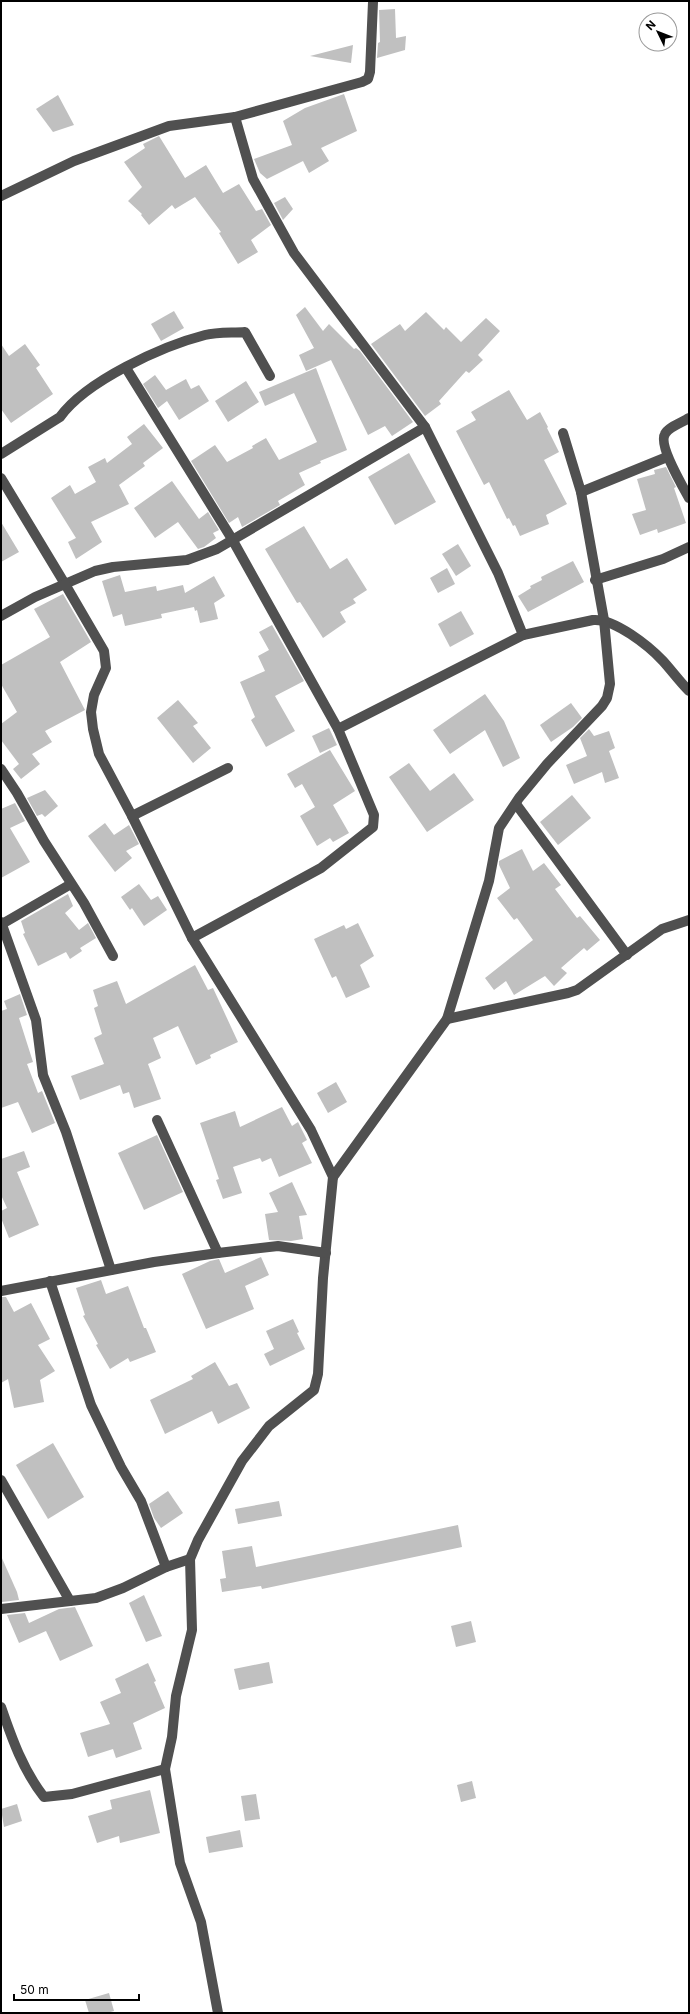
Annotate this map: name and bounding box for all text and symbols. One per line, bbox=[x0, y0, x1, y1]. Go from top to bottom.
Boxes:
north arrow bbox=[638, 12, 678, 52]
text: N bbox=[643, 17, 659, 33]
scale bar bbox=[14, 1976, 139, 2002]
text: 50 m bbox=[20, 1982, 49, 1997]

